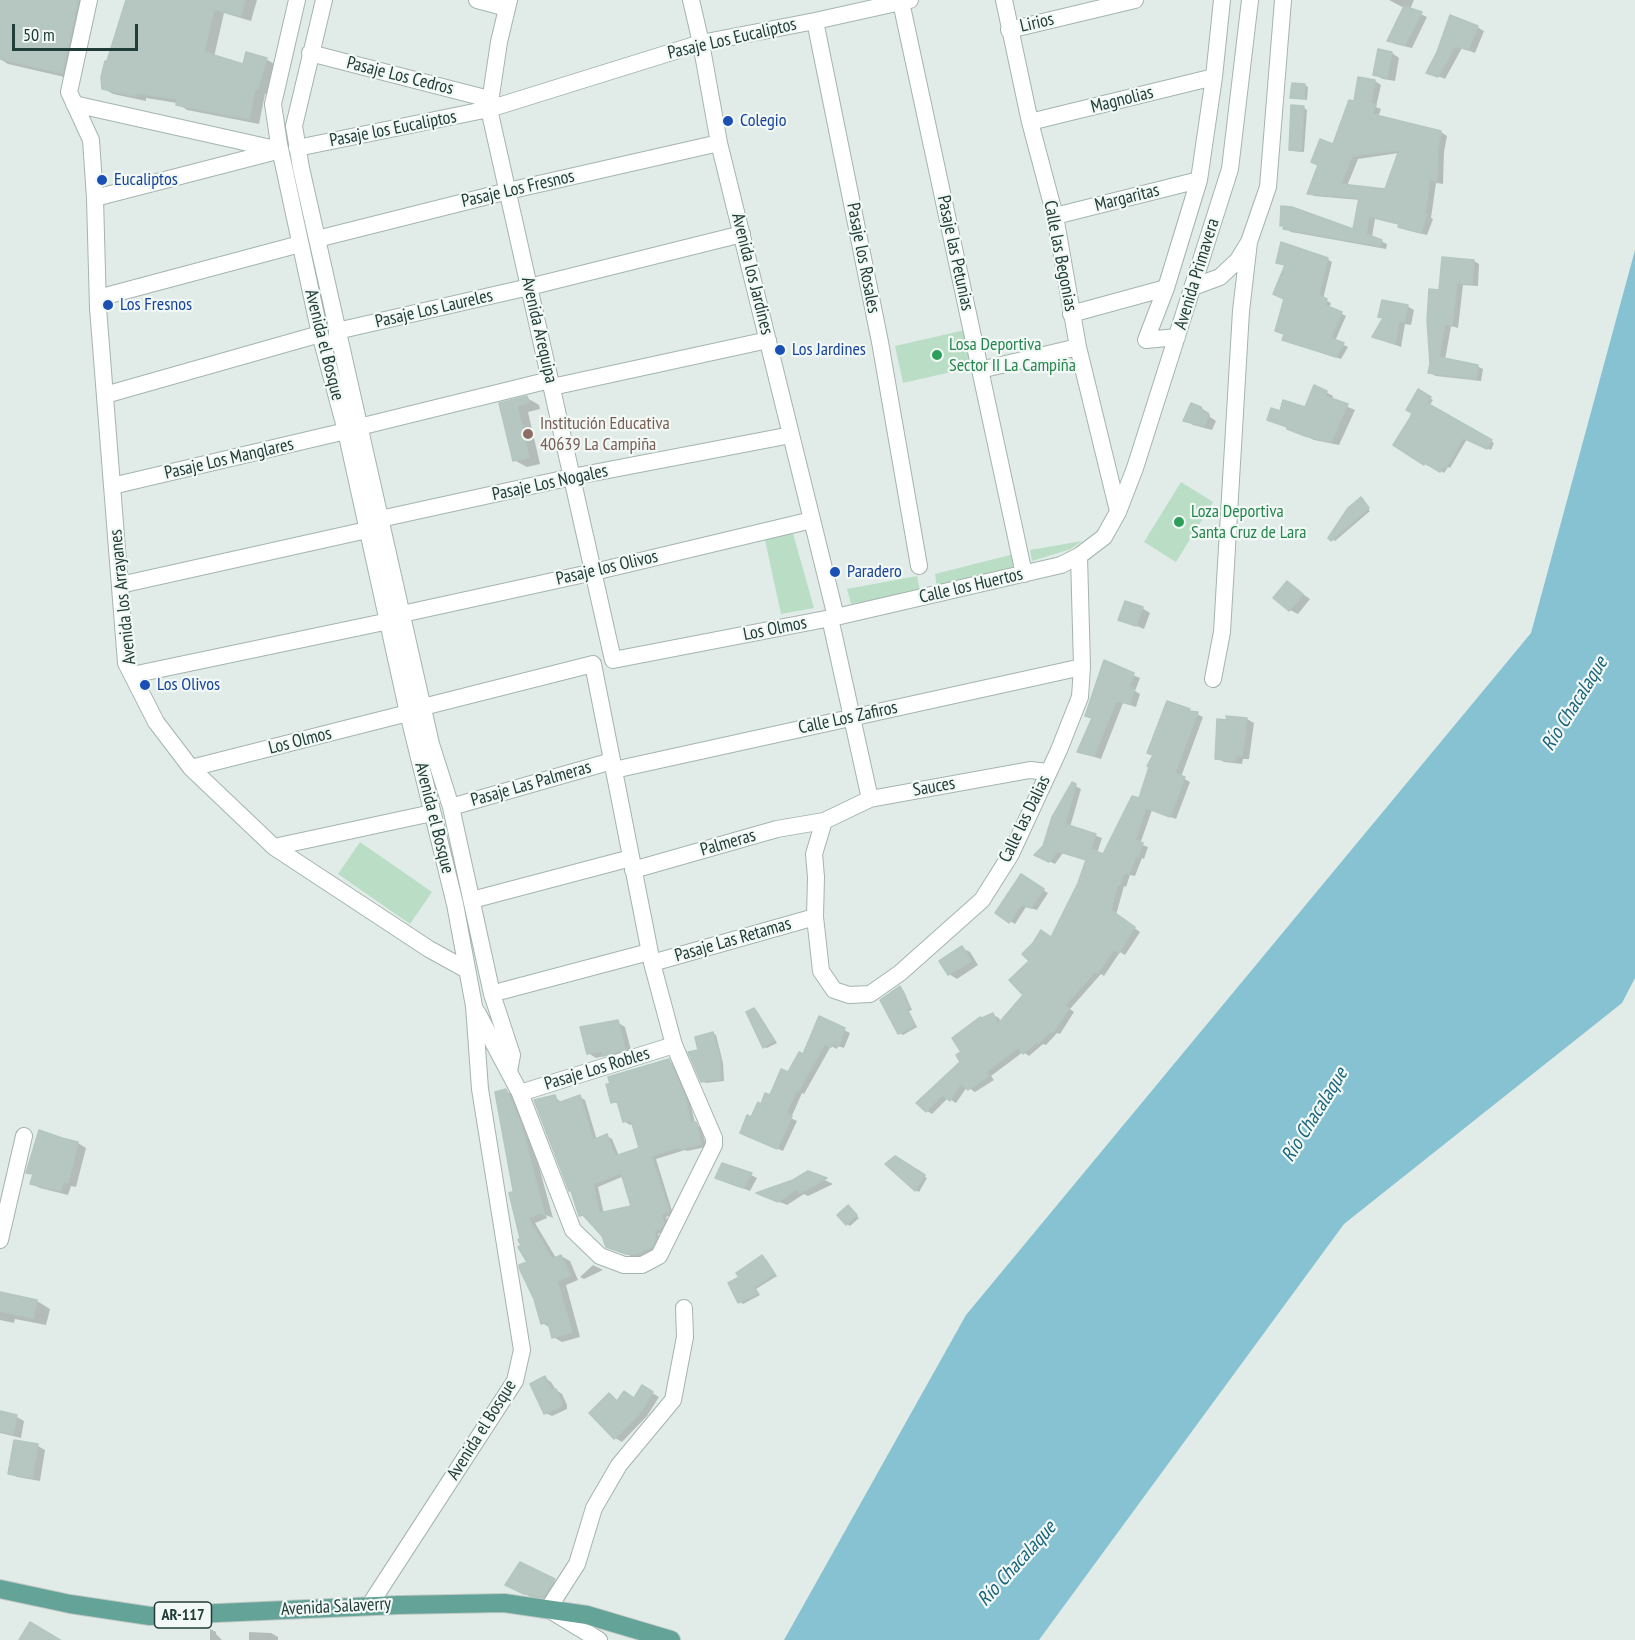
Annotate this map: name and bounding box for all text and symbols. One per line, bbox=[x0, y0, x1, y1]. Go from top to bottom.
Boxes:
street label: Lirios bbox=[1018, 9, 1056, 37]
scale bar bbox=[15, 12, 141, 50]
street label: Pasaje Los Eucaliptos bbox=[666, 14, 798, 64]
text: 50 m bbox=[23, 23, 55, 46]
street label: Pasaje Los Cedros bbox=[344, 52, 456, 100]
street label: Magnolias bbox=[1089, 82, 1155, 118]
street label: Pasaje los Eucaliptos bbox=[328, 106, 458, 152]
place label: Colegio bbox=[740, 110, 786, 132]
marker: Colegio bbox=[721, 114, 735, 128]
street label: Pasaje Los Fresnos bbox=[459, 166, 577, 212]
place label: Eucaliptos bbox=[114, 169, 178, 191]
marker: Eucaliptos bbox=[95, 173, 109, 187]
street label: Margaritas bbox=[1093, 180, 1161, 216]
street label: Pasaje las Petunias bbox=[932, 193, 978, 313]
street label: Calle las Begonias bbox=[1039, 199, 1081, 313]
street label: Pasaje los Rosales bbox=[842, 201, 884, 315]
street label: Avenida los Jardines bbox=[726, 211, 778, 337]
street label: Avenida Primavera bbox=[1170, 216, 1224, 332]
street label: Avenida Arequipa bbox=[516, 275, 562, 385]
street label: Pasaje Los Laureles bbox=[373, 285, 495, 333]
street label: Avenida el Bosque bbox=[300, 287, 348, 403]
place label: Los Fresnos bbox=[120, 294, 192, 316]
marker: Los Fresnos bbox=[101, 298, 115, 312]
place label: Losa Deportiva Sector II La Campiña bbox=[949, 334, 1076, 376]
place label: Los Jardines bbox=[792, 339, 866, 361]
marker: Los Jardines bbox=[773, 343, 787, 357]
marker: Losa Deportiva Sector II La Campiña bbox=[930, 348, 944, 362]
place label: Institución Educativa 40639 La Campiña bbox=[540, 413, 670, 456]
marker: Institución Educativa 40639 La Campiña bbox=[521, 427, 535, 441]
street label: Pasaje Los Manglares bbox=[162, 434, 296, 484]
street label: Pasaje Los Nogales bbox=[490, 460, 610, 506]
place label: Loza Deportiva Santa Cruz de Lara bbox=[1191, 501, 1306, 544]
marker: Loza Deportiva Santa Cruz de Lara bbox=[1172, 515, 1186, 529]
street label: Avenida los Arrayanes bbox=[105, 528, 141, 666]
street label: Pasaje los Olivos bbox=[554, 546, 660, 590]
place label: Paradero bbox=[847, 561, 902, 583]
street label: Calle los Huertos bbox=[917, 564, 1025, 608]
marker: Paradero bbox=[828, 565, 842, 579]
street label: Los Olmos bbox=[742, 612, 808, 646]
water label: Río Chacalaque bbox=[1537, 653, 1613, 755]
place label: Los Olivos bbox=[157, 674, 220, 696]
marker: Los Olivos bbox=[138, 678, 152, 692]
street label: Calle Los Zafiros bbox=[797, 697, 899, 739]
street label: Los Olmos bbox=[266, 723, 334, 759]
street label: Pasaje Las Palmeras bbox=[468, 757, 594, 811]
street label: Avenida el Bosque bbox=[410, 760, 458, 876]
street label: Calle las Dalias bbox=[995, 772, 1055, 866]
street label: Sauces bbox=[911, 773, 957, 801]
street label: Palmeras bbox=[698, 825, 758, 861]
street label: Pasaje Las Retamas bbox=[672, 913, 794, 967]
street label: Pasaje Los Robles bbox=[542, 1043, 652, 1095]
water label: Río Chacalaque bbox=[1277, 1064, 1353, 1166]
street label: Avenida el Bosque bbox=[443, 1376, 521, 1484]
water label: Río Chacalaque bbox=[973, 1517, 1061, 1611]
street label: Avenida Salaverry bbox=[280, 1593, 392, 1621]
road number: AR-117 bbox=[154, 1602, 212, 1628]

